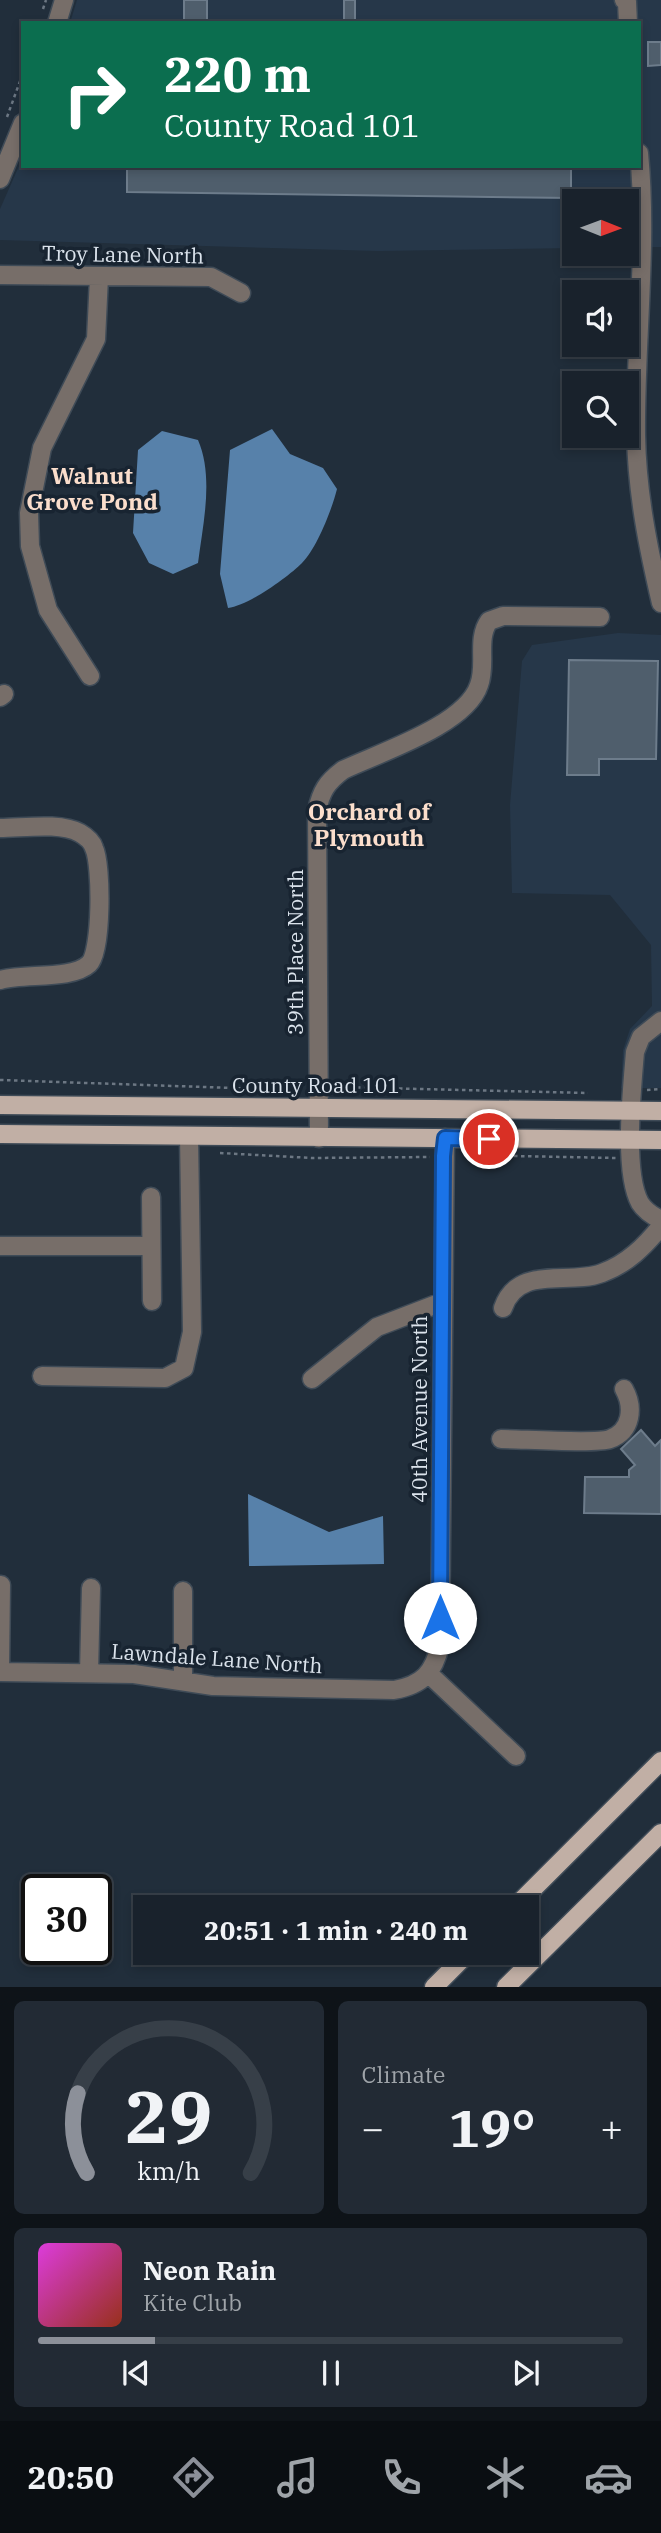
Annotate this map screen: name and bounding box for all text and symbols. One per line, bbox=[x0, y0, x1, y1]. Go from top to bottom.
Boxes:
text: 220 m bbox=[164, 42, 311, 105]
icon: right bbox=[49, 49, 140, 140]
text: County Road 101 bbox=[164, 104, 420, 146]
north arrow bbox=[562, 189, 639, 266]
map controls bbox=[562, 189, 639, 448]
street label: Troy Lane North bbox=[42, 239, 204, 269]
button: sound bbox=[562, 280, 639, 357]
button: search bbox=[562, 371, 639, 448]
district label: Walnut Grove Pond bbox=[26, 460, 158, 516]
district label: Orchard of Plymouth bbox=[308, 796, 432, 852]
street label: 39th Place North bbox=[281, 869, 309, 1035]
street label: County Road 101 bbox=[232, 1071, 400, 1099]
pin bbox=[459, 1109, 519, 1169]
icon: arrive bbox=[470, 1120, 508, 1158]
street label: 40th Avenue North bbox=[405, 1315, 433, 1503]
position arrow bbox=[403, 1581, 477, 1655]
street label: Lawndale Lane North bbox=[110, 1637, 324, 1679]
speed limit sign: 30 bbox=[21, 1874, 112, 1965]
text: 20:51 · 1 min · 240 m bbox=[204, 1913, 468, 1947]
text: Climate bbox=[362, 2059, 445, 2089]
text: 29 bbox=[125, 2069, 212, 2164]
text: 19° bbox=[449, 2094, 536, 2161]
text: − bbox=[362, 2103, 384, 2152]
text: + bbox=[600, 2103, 623, 2152]
text: km/h bbox=[137, 2154, 200, 2187]
text: Neon Rain bbox=[143, 2253, 276, 2287]
text: Kite Club bbox=[143, 2287, 242, 2317]
icon: previous bbox=[117, 2354, 155, 2392]
icon: pause bbox=[312, 2354, 350, 2392]
icon: next bbox=[507, 2354, 545, 2392]
icon: directions bbox=[169, 2453, 218, 2502]
icon: music bbox=[273, 2453, 322, 2502]
icon: phone bbox=[377, 2453, 426, 2502]
icon: climate bbox=[481, 2453, 530, 2502]
icon: car bbox=[584, 2453, 633, 2502]
text: 20:50 bbox=[27, 2456, 114, 2498]

